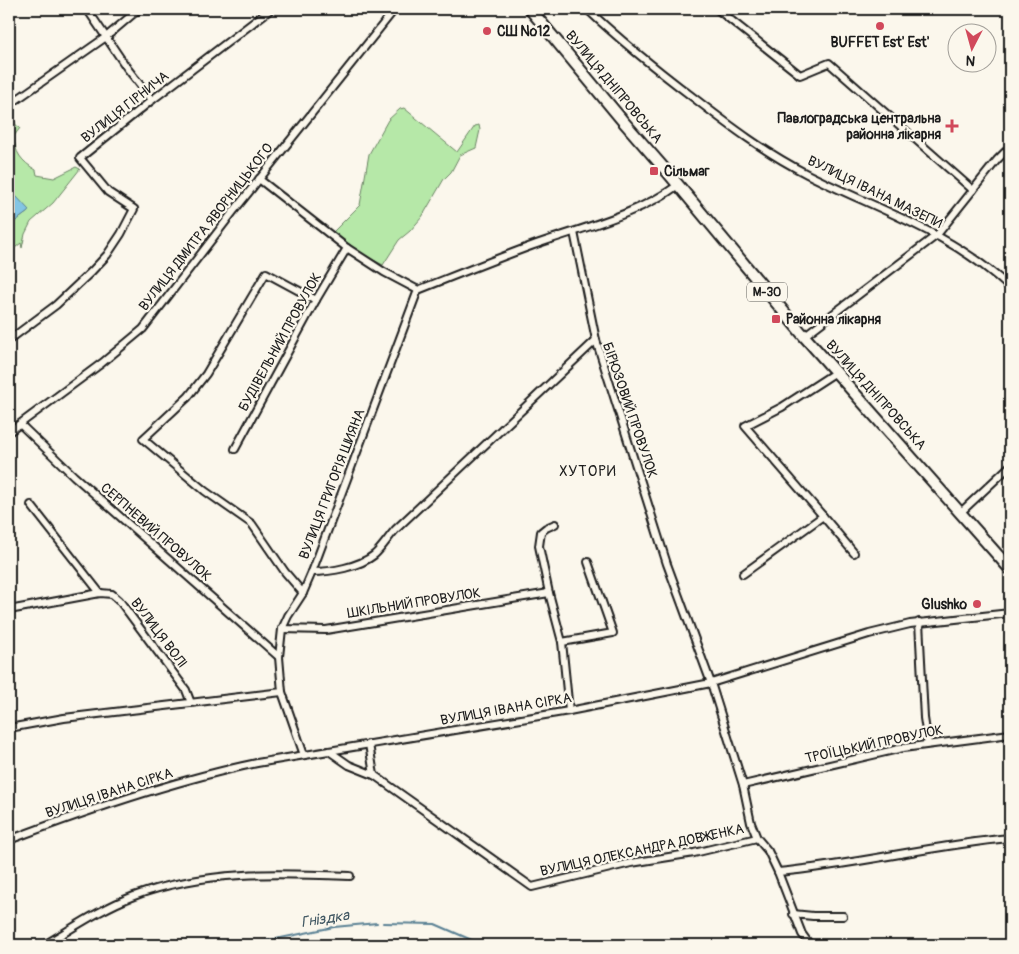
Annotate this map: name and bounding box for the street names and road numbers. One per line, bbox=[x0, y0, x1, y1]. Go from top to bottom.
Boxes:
street label: ВУЛИЦЯ ДНІПРОВСЬКА bbox=[562, 27, 666, 147]
street label: ВУЛИЦЯ ГІРНИЧА bbox=[78, 67, 172, 147]
street label: ВУЛИЦЯ ДМИТРА ЯВОРНИЦЬКОГО bbox=[135, 140, 277, 314]
street label: ВУЛИЦЯ ІВАНА МАЗЕПИ bbox=[805, 152, 945, 232]
street label: БУДІВЕЛЬНИЙ ПРОВУЛОК bbox=[235, 270, 325, 414]
road number: М-30 bbox=[747, 282, 787, 302]
street label: ВУЛИЦЯ ДНІПРОВСЬКА bbox=[822, 337, 930, 453]
street label: БІРЮЗОВИЙ ПРОВУЛОК bbox=[599, 340, 661, 480]
street label: ВУЛИЦЯ ГРИГОРІЯ ШИЯНА bbox=[295, 406, 369, 562]
street label: СЕРПНЕВИЙ ПРОВУЛОК bbox=[97, 479, 215, 585]
street label: ШКІЛЬНИЙ ПРОВУЛОК bbox=[346, 584, 482, 622]
street label: ВУЛИЦЯ ВОЛІ bbox=[127, 595, 191, 671]
street label: ВУЛИЦЯ ІВАНА СІРКА bbox=[439, 689, 573, 729]
street label: ТРОЇЦЬКИЙ ПРОВУЛОК bbox=[803, 721, 945, 767]
street label: ВУЛИЦЯ ІВАНА СІРКА bbox=[43, 764, 175, 822]
street label: ВУЛИЦЯ ОЛЕКСАНДРА ДОВЖЕНКА bbox=[539, 820, 745, 880]

